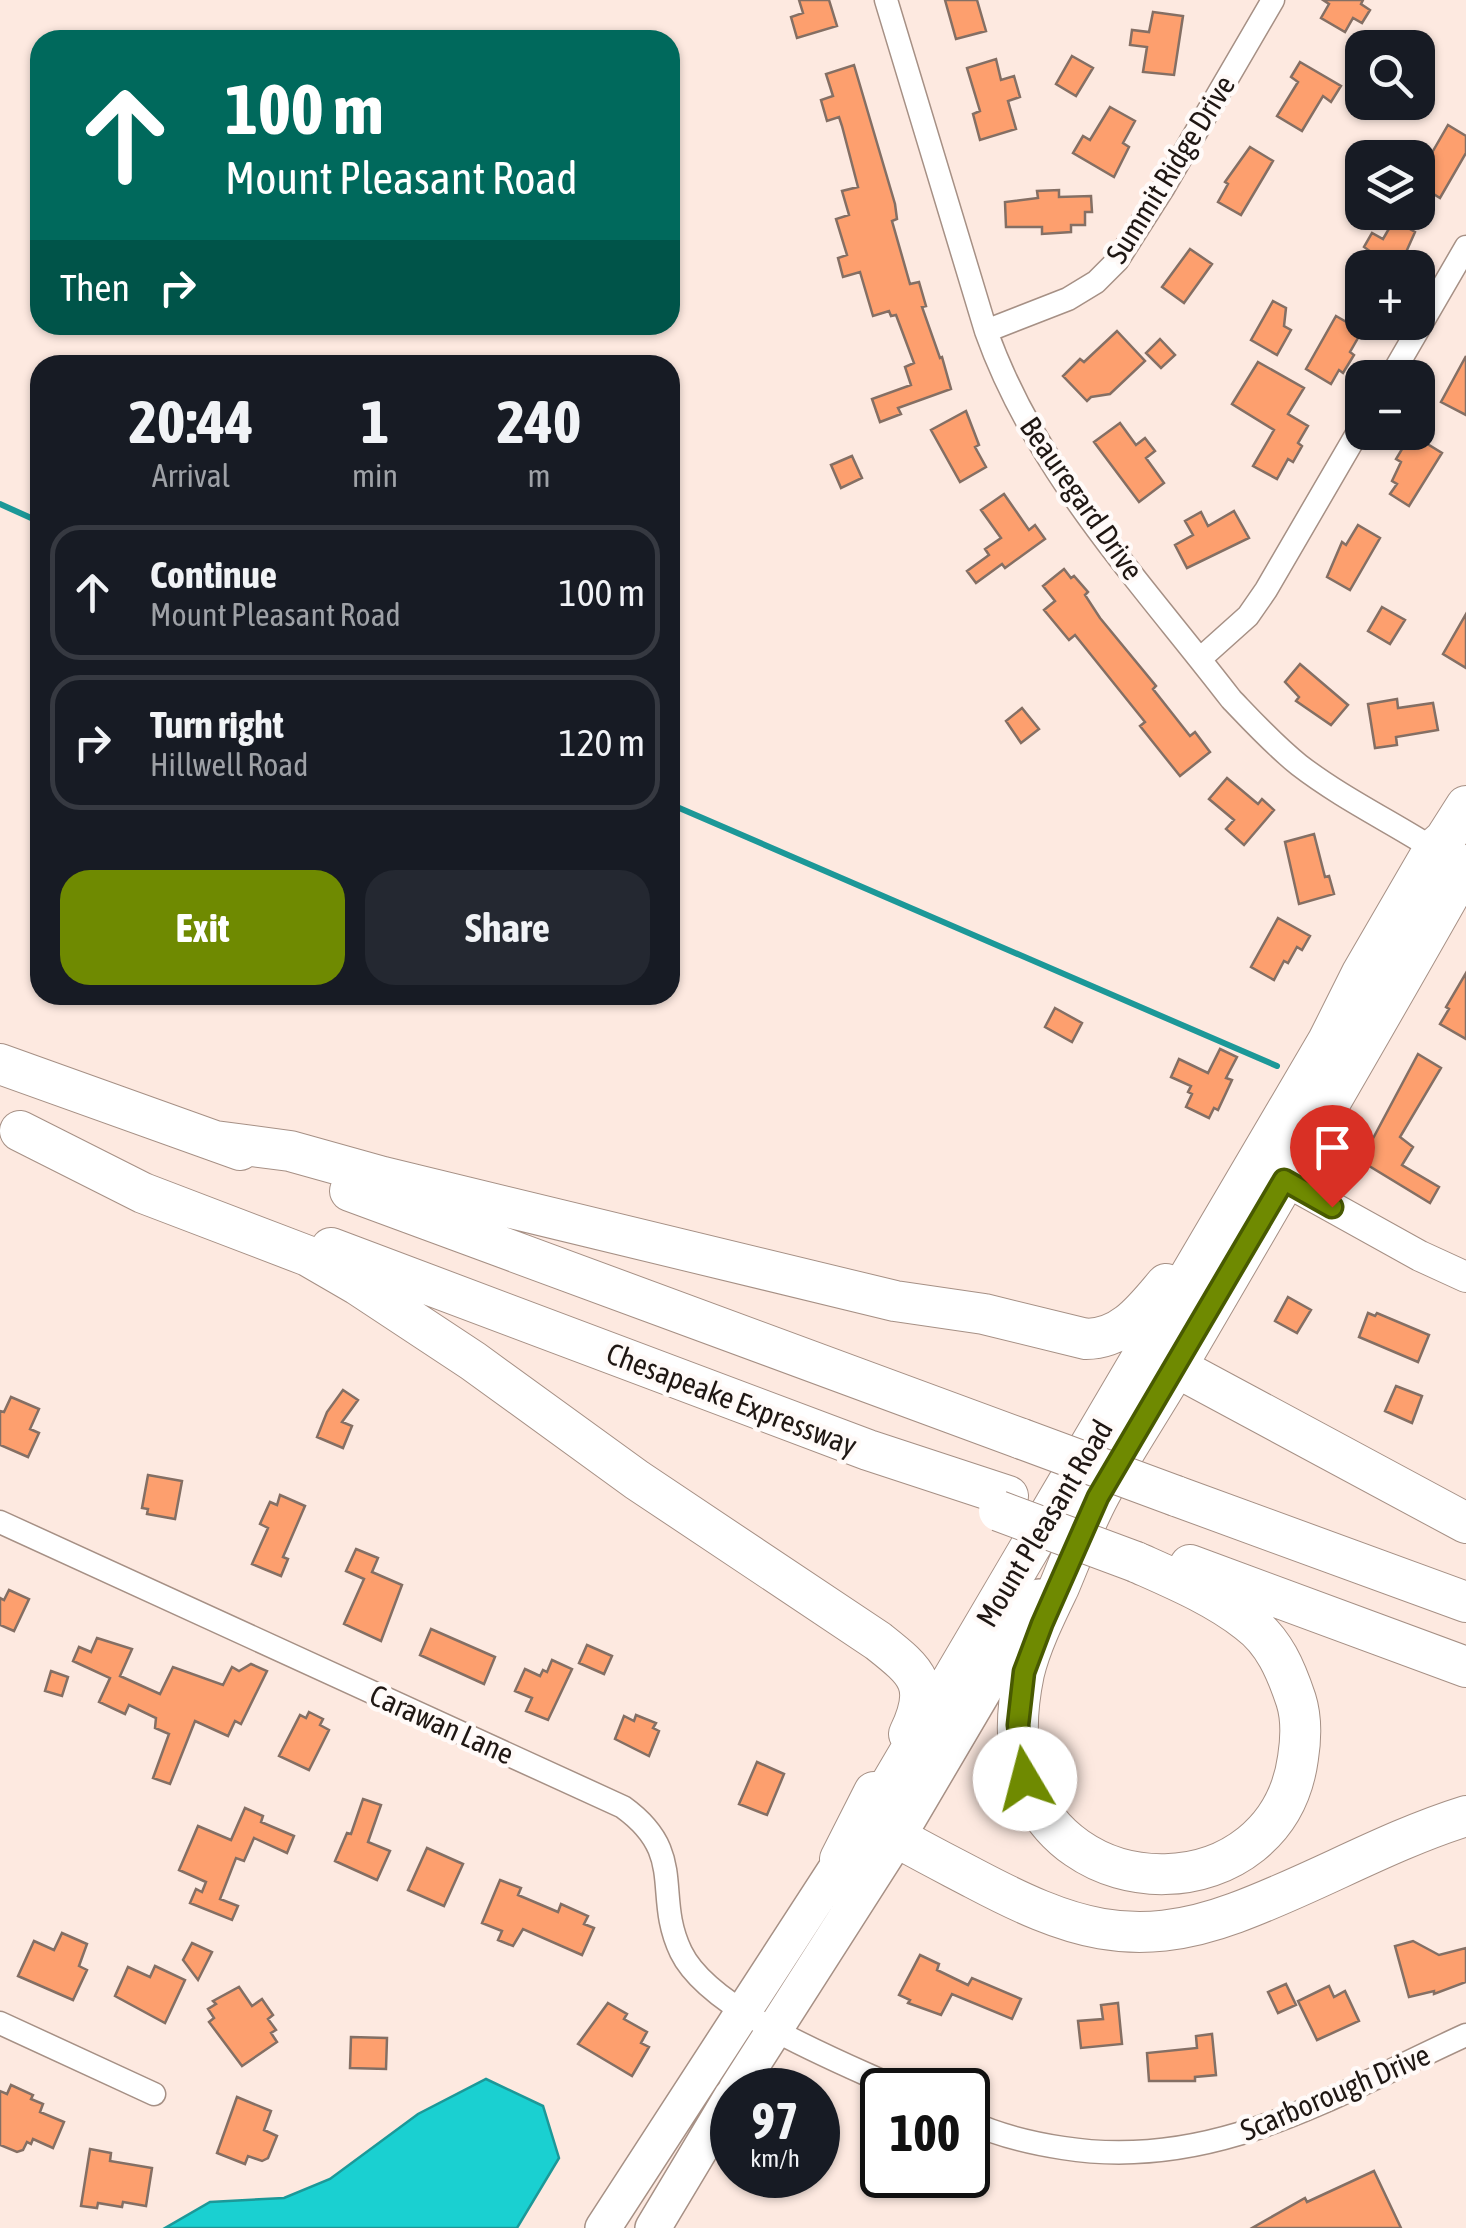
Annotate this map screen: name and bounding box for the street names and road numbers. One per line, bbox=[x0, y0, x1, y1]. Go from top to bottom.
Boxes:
street label: Summit Ridge Drive bbox=[1099, 69, 1241, 269]
street label: Beauregard Drive bbox=[1013, 410, 1151, 586]
street label: Chesapeake Expressway bbox=[602, 1336, 862, 1462]
street label: Mount Pleasant Road bbox=[969, 1414, 1119, 1632]
street label: Carawan Lane bbox=[365, 1677, 519, 1771]
street label: Scarborough Drive bbox=[1235, 2037, 1435, 2147]

